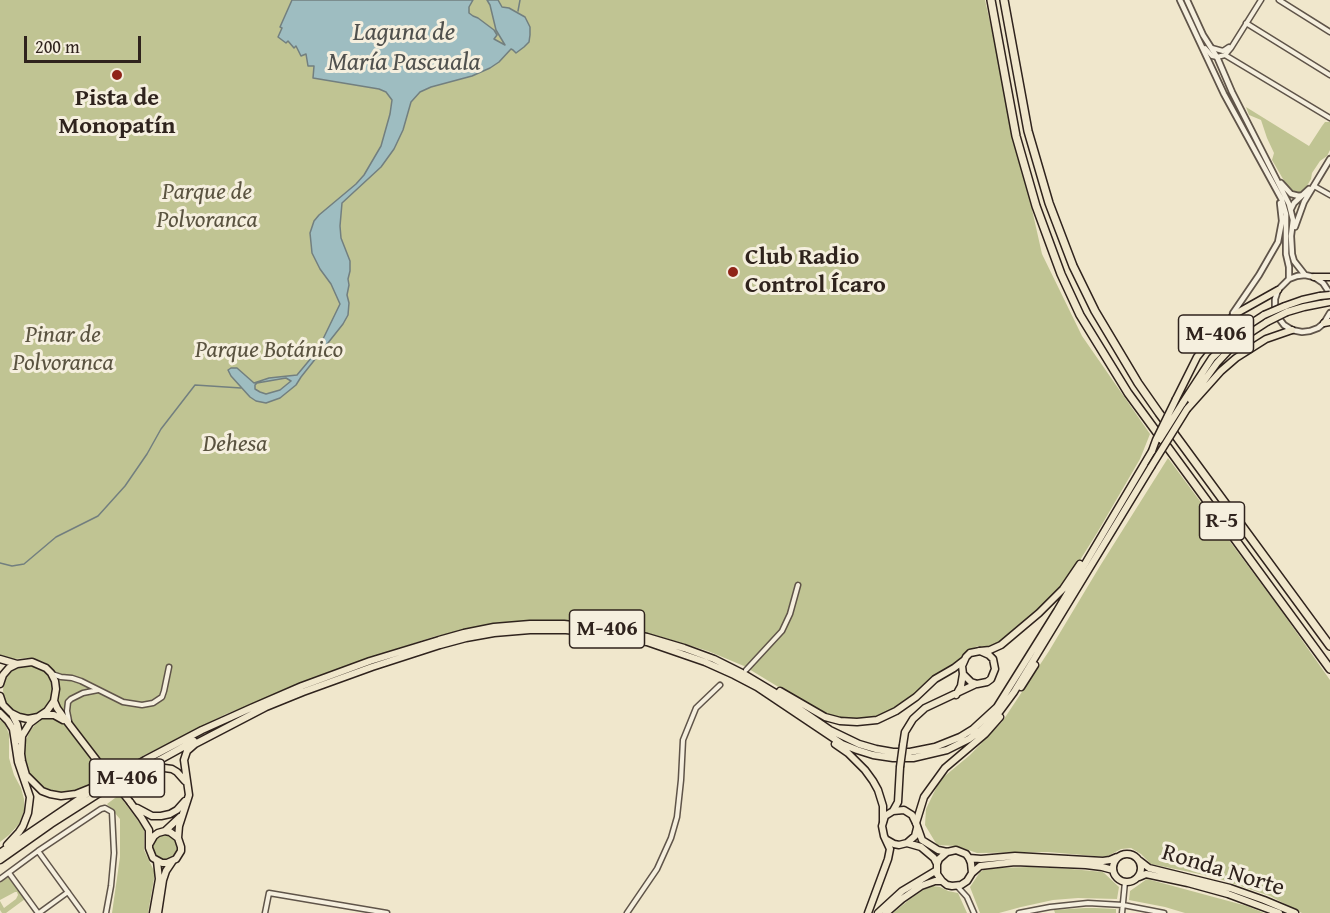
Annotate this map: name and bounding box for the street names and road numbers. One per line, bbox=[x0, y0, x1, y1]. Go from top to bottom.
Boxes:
road number: M-406 bbox=[1178, 315, 1254, 353]
road number: R-5 bbox=[1200, 502, 1244, 540]
road number: M-406 bbox=[570, 610, 644, 648]
road number: M-406 bbox=[90, 759, 164, 797]
street label: Ronda Norte bbox=[1158, 839, 1288, 903]

